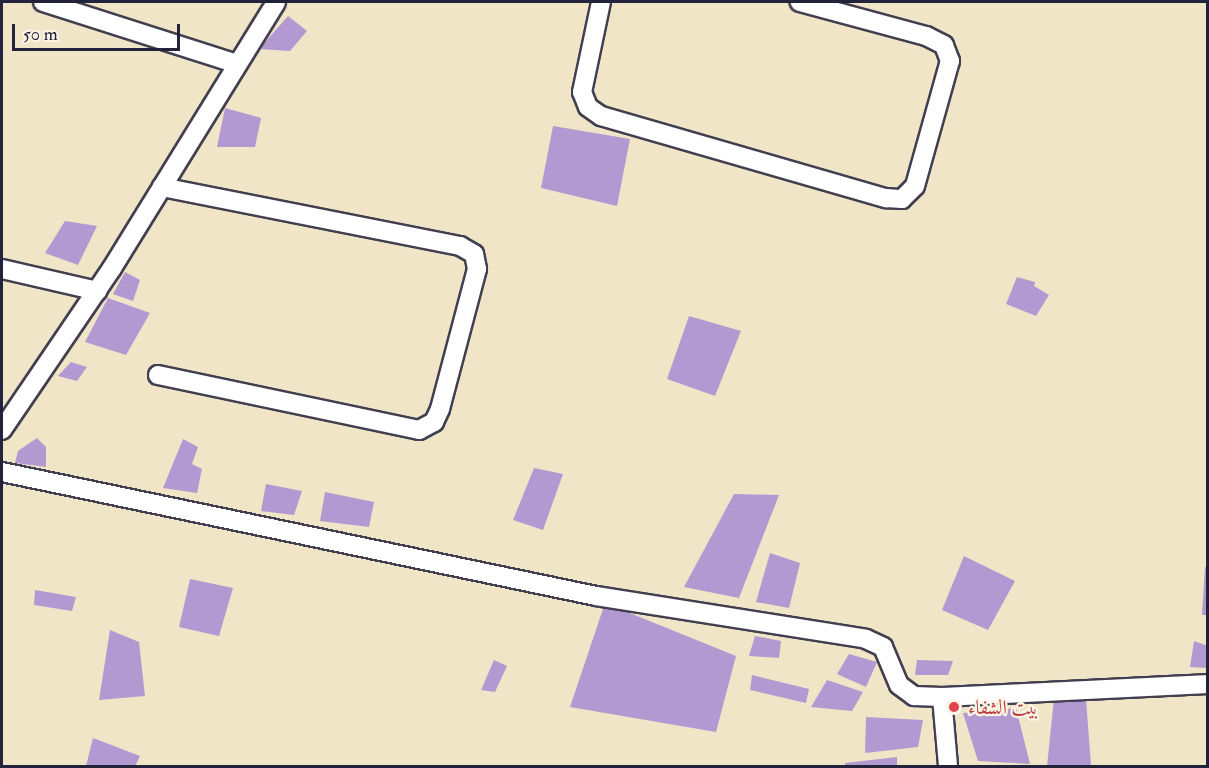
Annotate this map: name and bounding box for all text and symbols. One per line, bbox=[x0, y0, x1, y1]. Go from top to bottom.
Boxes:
scale bar bbox=[15, 12, 183, 50]
text: 50 m bbox=[23, 23, 58, 46]
place label: بيت الشفاء bbox=[968, 695, 1038, 719]
marker: بيت الشفاء bbox=[945, 698, 963, 716]

